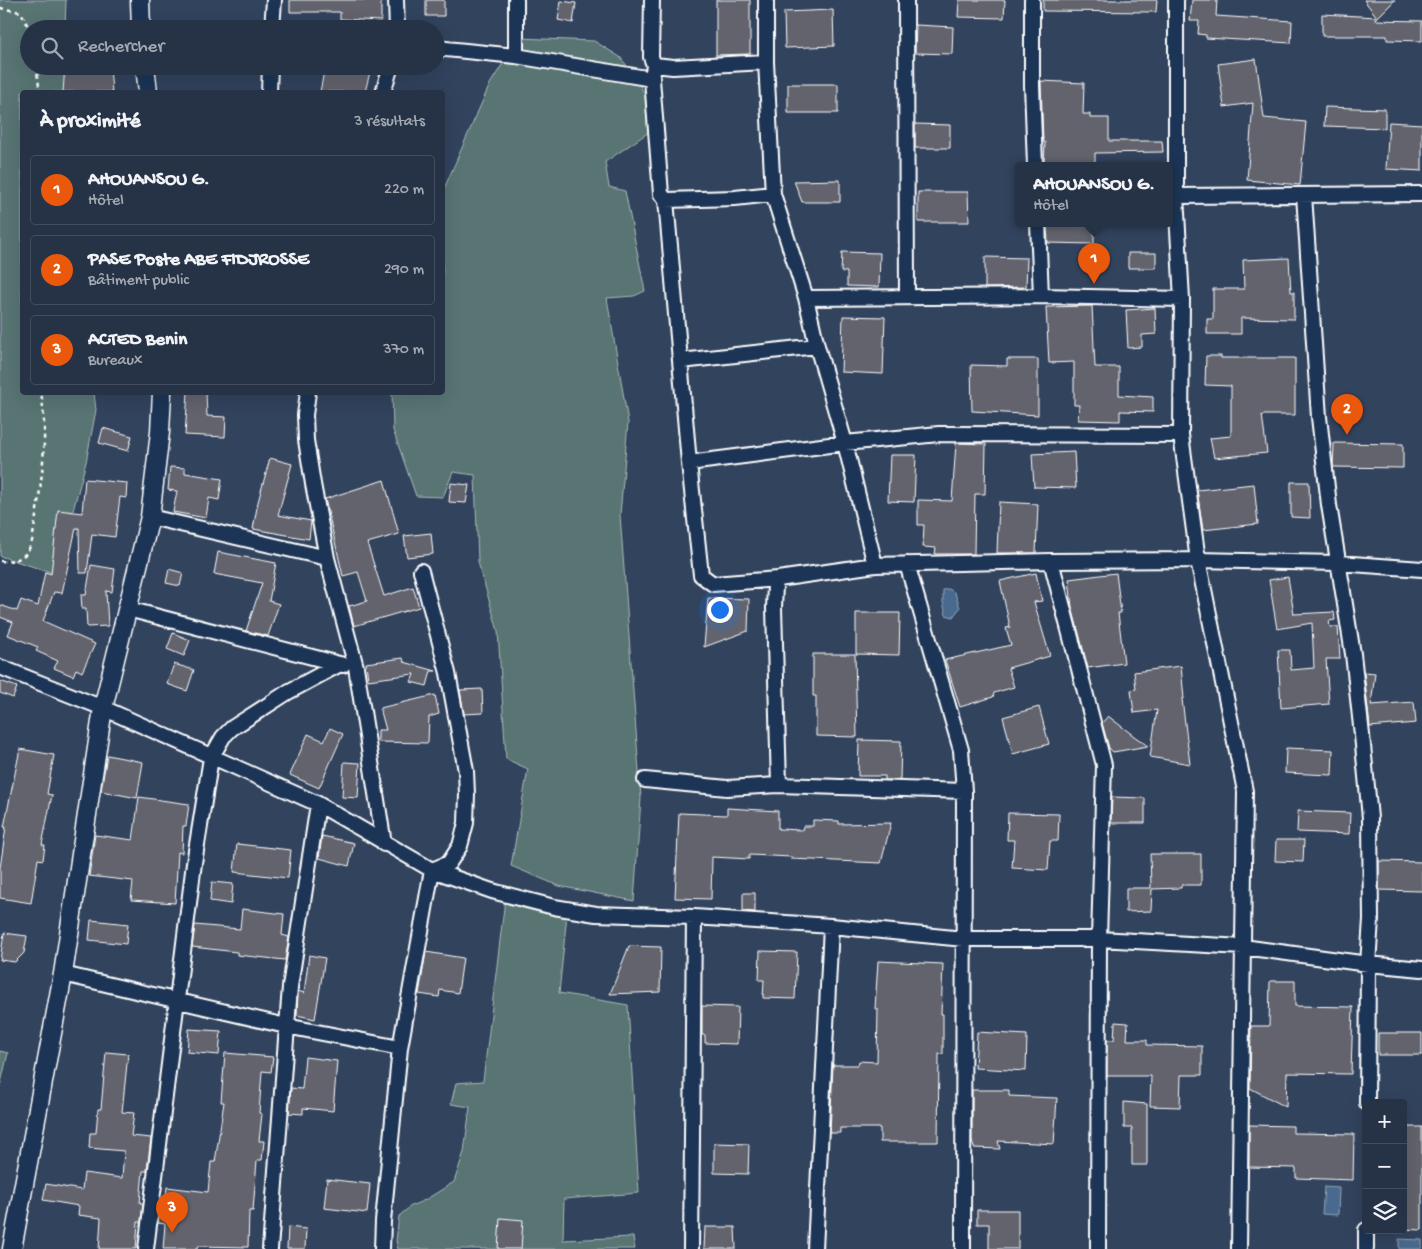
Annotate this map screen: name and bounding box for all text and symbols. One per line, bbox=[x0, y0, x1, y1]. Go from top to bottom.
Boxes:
search box bbox=[20, 20, 445, 75]
icon: search bbox=[38, 34, 66, 62]
text: Rechercher bbox=[78, 36, 164, 59]
text: À proximité bbox=[40, 110, 141, 135]
text: 3 résultats bbox=[354, 113, 425, 132]
popup bbox=[1015, 162, 1173, 227]
text: AHOUANSOU G. bbox=[88, 169, 210, 192]
text: AHOUANSOU G. bbox=[1033, 174, 1155, 197]
text: 1 bbox=[54, 181, 60, 200]
text: 220 m bbox=[384, 181, 424, 200]
text: Hôtel bbox=[88, 192, 124, 211]
text: Hôtel bbox=[1033, 197, 1069, 216]
pin: 1 bbox=[1078, 243, 1110, 284]
text: PASE Poste ABE FIDJROSSE bbox=[88, 249, 309, 272]
text: 2 bbox=[53, 261, 61, 280]
text: 290 m bbox=[384, 261, 424, 280]
text: Bâtiment public bbox=[88, 272, 189, 291]
text: ACTED Benin bbox=[88, 329, 187, 352]
text: 3 bbox=[53, 341, 61, 360]
text: 370 m bbox=[383, 341, 424, 360]
text: Bureaux bbox=[88, 352, 142, 371]
pin: 2 bbox=[1331, 394, 1363, 435]
your location bbox=[707, 597, 733, 623]
map controls bbox=[1362, 1099, 1407, 1234]
button: + bbox=[1362, 1099, 1407, 1144]
button: − bbox=[1362, 1144, 1407, 1189]
button: layers bbox=[1362, 1189, 1407, 1234]
pin: 3 bbox=[156, 1192, 188, 1233]

